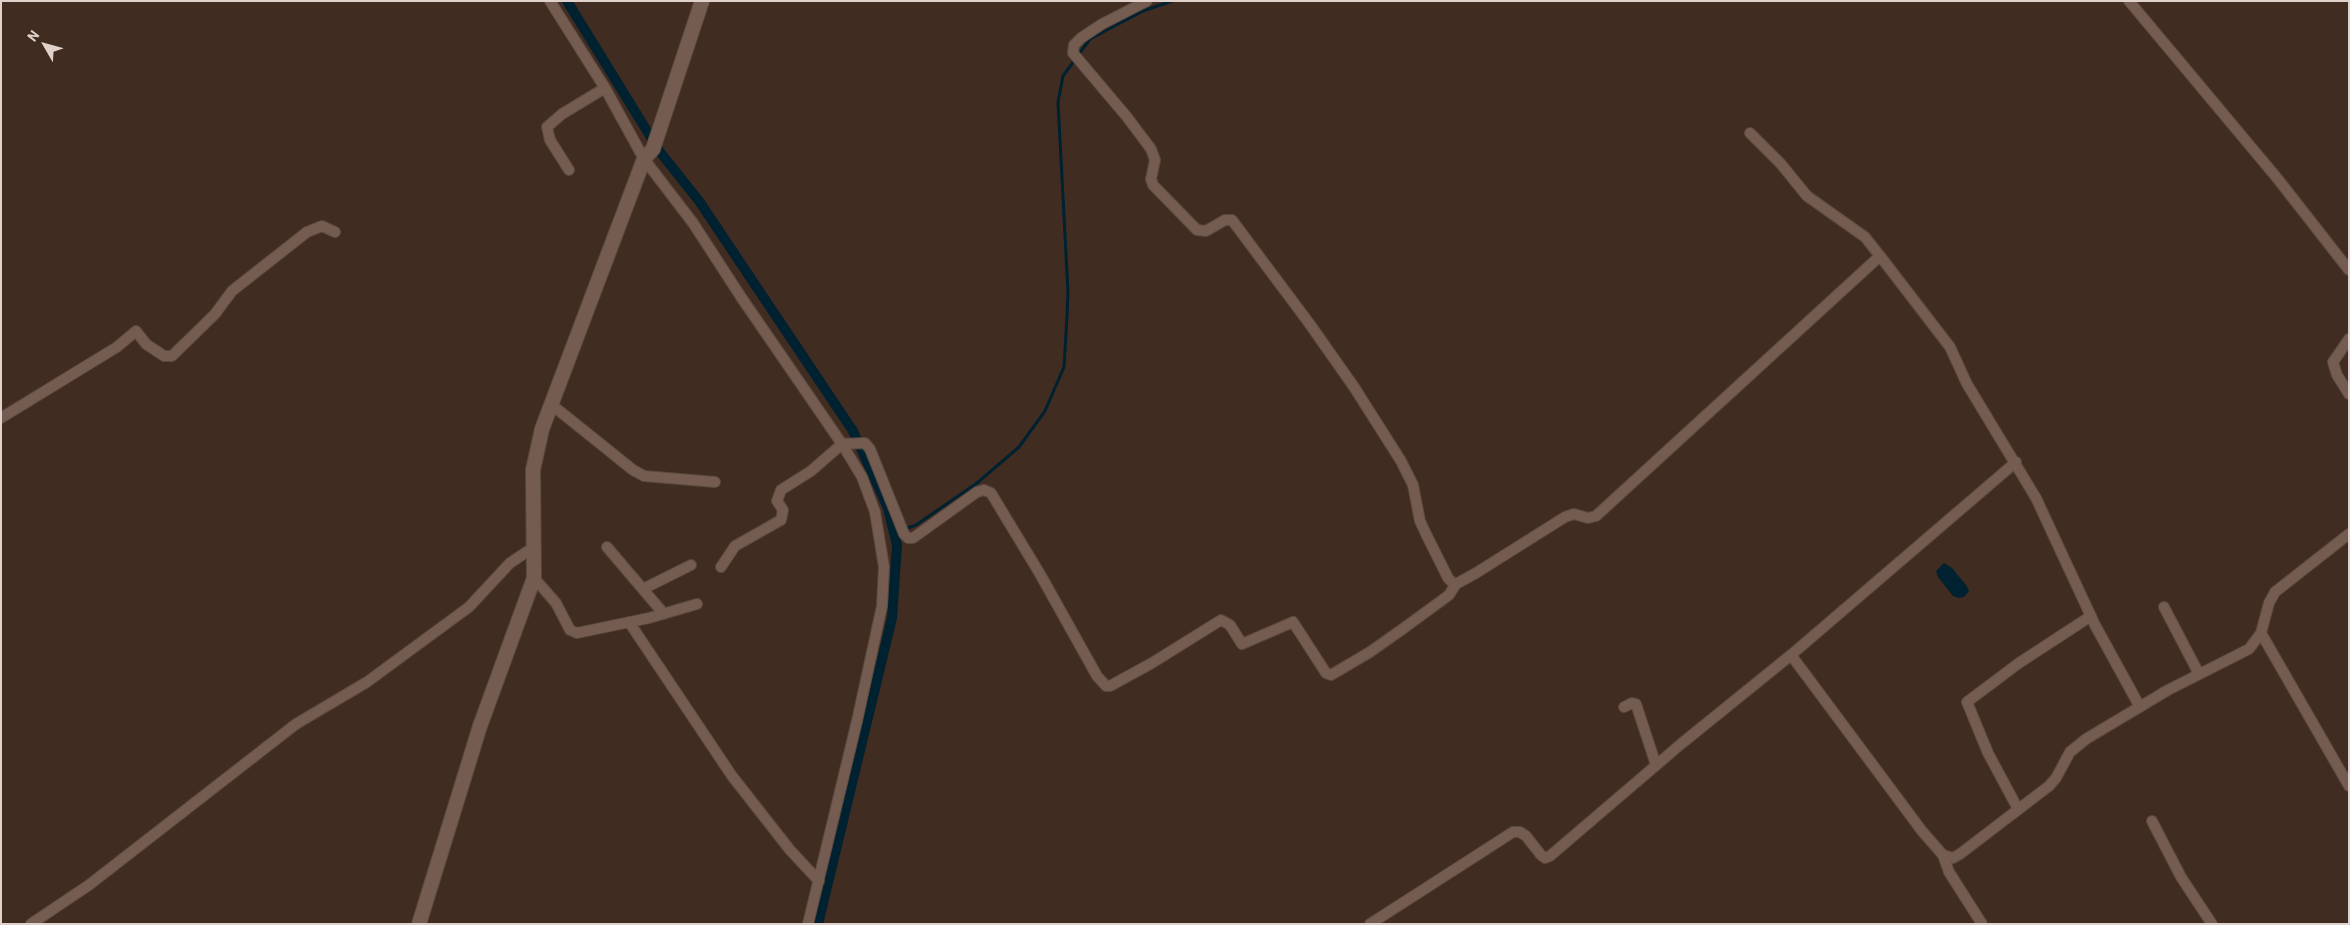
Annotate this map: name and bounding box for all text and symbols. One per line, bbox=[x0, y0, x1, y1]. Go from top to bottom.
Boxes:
north arrow bbox=[20, 20, 70, 70]
text: N bbox=[23, 27, 42, 44]

